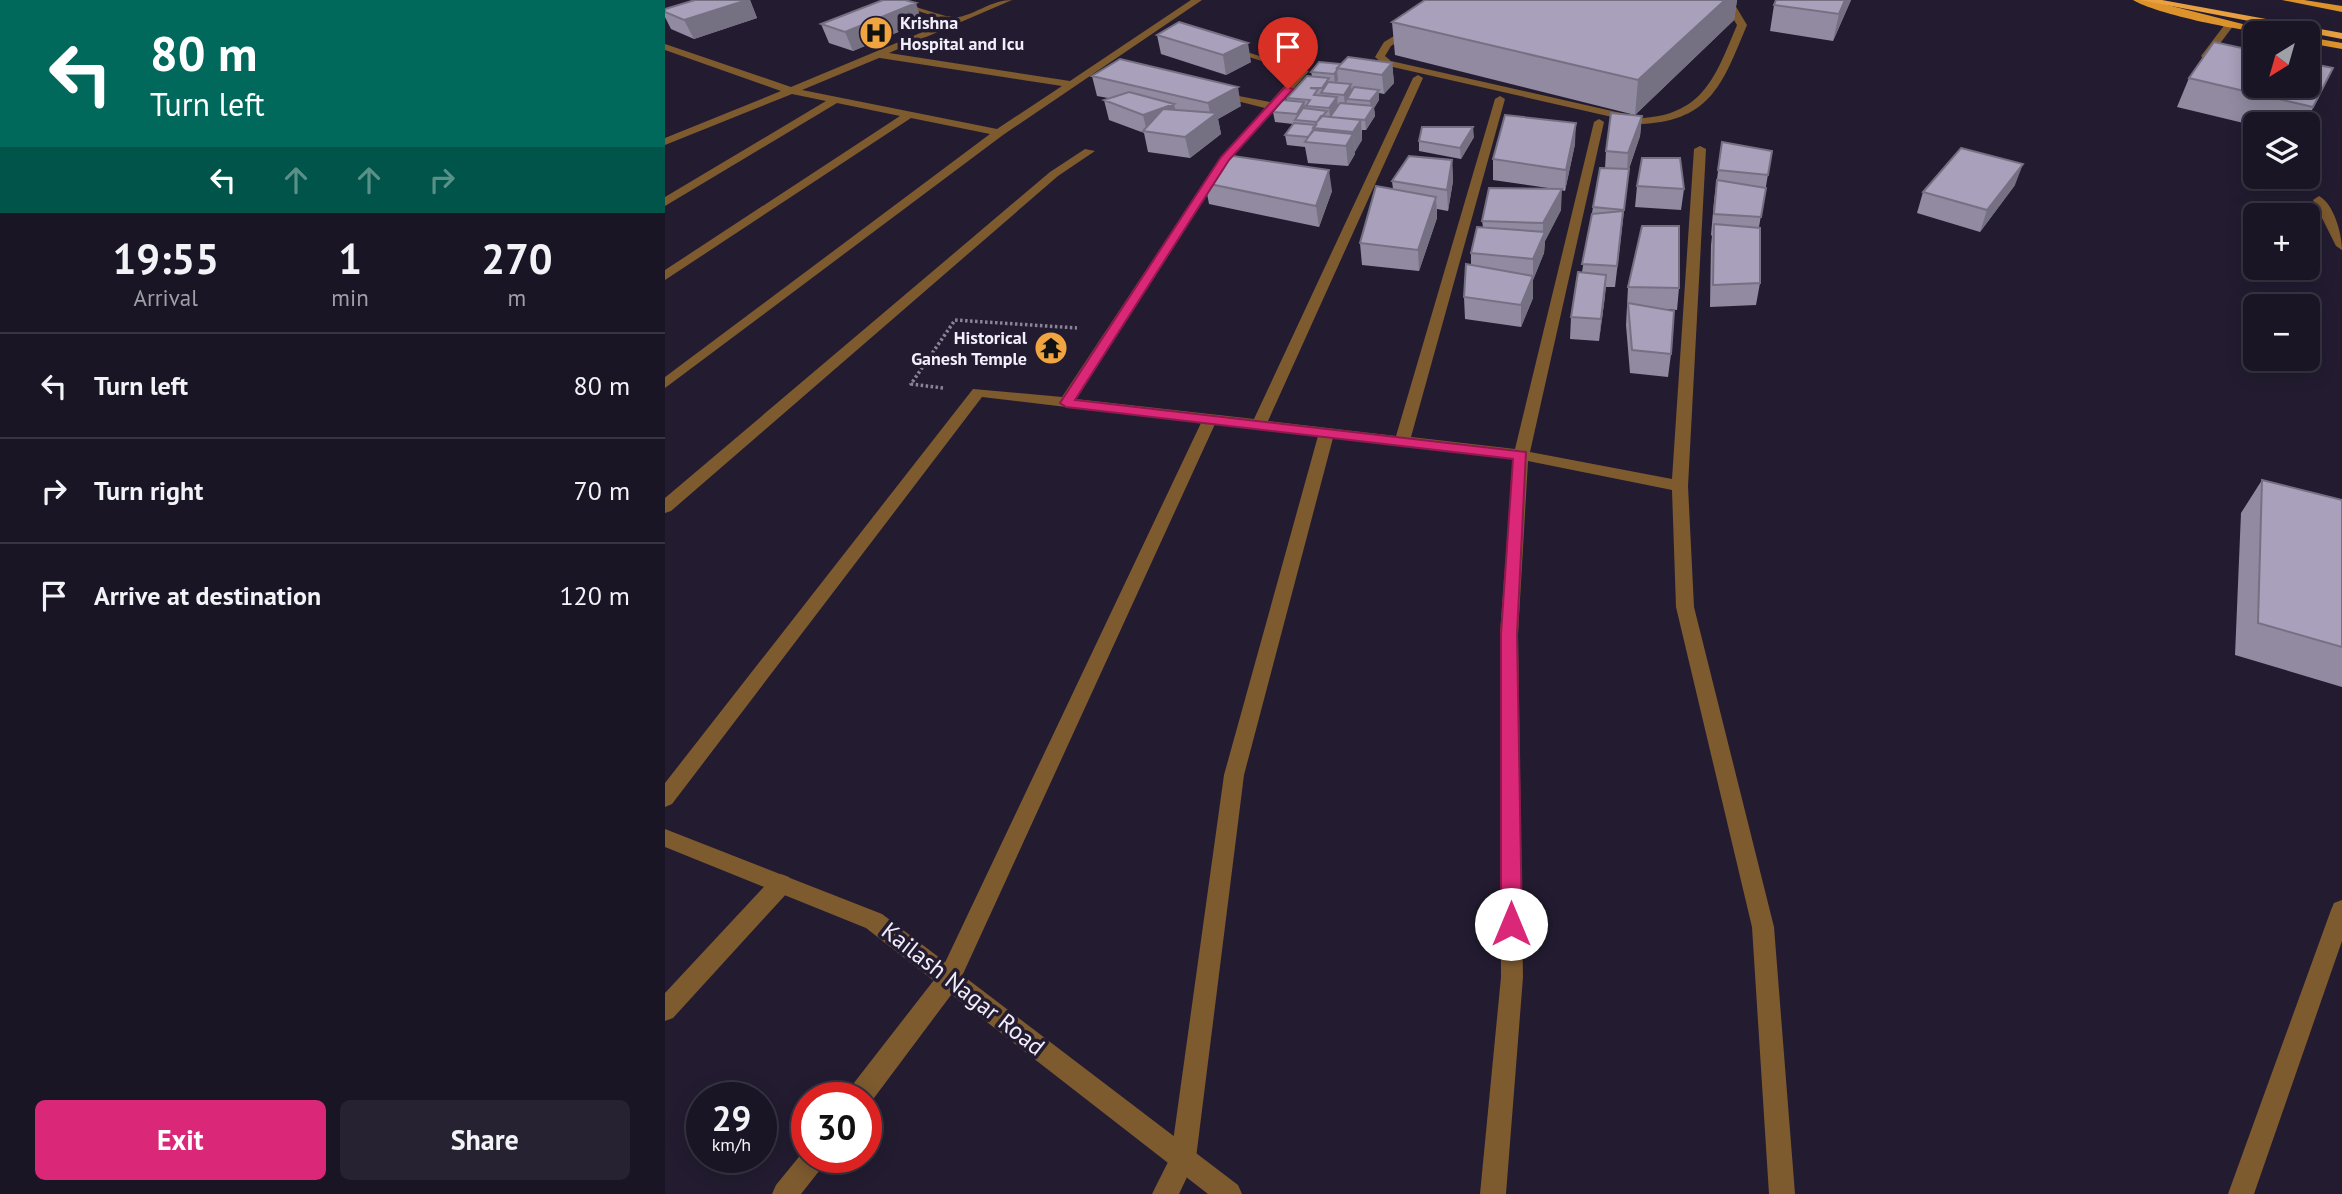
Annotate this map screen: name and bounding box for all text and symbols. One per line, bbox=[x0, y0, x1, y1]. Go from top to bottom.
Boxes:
place label: Krishna Hospital and Icu bbox=[900, 11, 1024, 55]
hospital icon: Krishna Hospital and Icu bbox=[857, 14, 895, 52]
pin bbox=[1258, 17, 1318, 89]
text: 80 m bbox=[150, 21, 257, 85]
north arrow bbox=[2243, 21, 2321, 98]
map controls bbox=[2243, 21, 2320, 371]
icon: left bbox=[35, 28, 126, 119]
icon: arrive bbox=[1269, 28, 1307, 66]
text: Turn left bbox=[150, 83, 265, 125]
button: layers bbox=[2243, 112, 2320, 189]
icon: left bbox=[204, 161, 242, 199]
icon: ahead bbox=[277, 161, 315, 199]
icon: ahead bbox=[350, 161, 388, 199]
icon: right bbox=[423, 161, 461, 199]
button: + bbox=[2243, 203, 2320, 280]
text: 19:55 bbox=[112, 231, 219, 286]
text: 1 bbox=[338, 231, 362, 286]
text: 270 bbox=[481, 231, 553, 286]
text: Arrival bbox=[133, 283, 198, 312]
text: min bbox=[331, 283, 369, 312]
text: m bbox=[508, 283, 526, 312]
button: − bbox=[2243, 294, 2320, 371]
place label: Historical Ganesh Temple bbox=[911, 326, 1028, 370]
temple icon: Historical Ganesh Temple bbox=[1032, 329, 1070, 367]
icon: left bbox=[35, 367, 73, 405]
text: Turn left bbox=[94, 369, 188, 402]
text: 80 m bbox=[574, 369, 630, 402]
icon: right bbox=[35, 472, 73, 510]
text: Turn right bbox=[94, 474, 203, 507]
text: 70 m bbox=[574, 474, 630, 507]
icon: arrive bbox=[35, 577, 73, 615]
text: Arrive at destination bbox=[94, 579, 321, 612]
text: 120 m bbox=[559, 579, 630, 612]
position arrow bbox=[1474, 887, 1548, 961]
street label: Kailash Nagar Road bbox=[875, 915, 1051, 1062]
speed limit sign: 30 bbox=[791, 1082, 882, 1173]
text: 29 bbox=[712, 1095, 751, 1141]
button: Exit bbox=[35, 1100, 326, 1180]
button: Share bbox=[340, 1100, 630, 1180]
text: km/h bbox=[712, 1133, 751, 1156]

